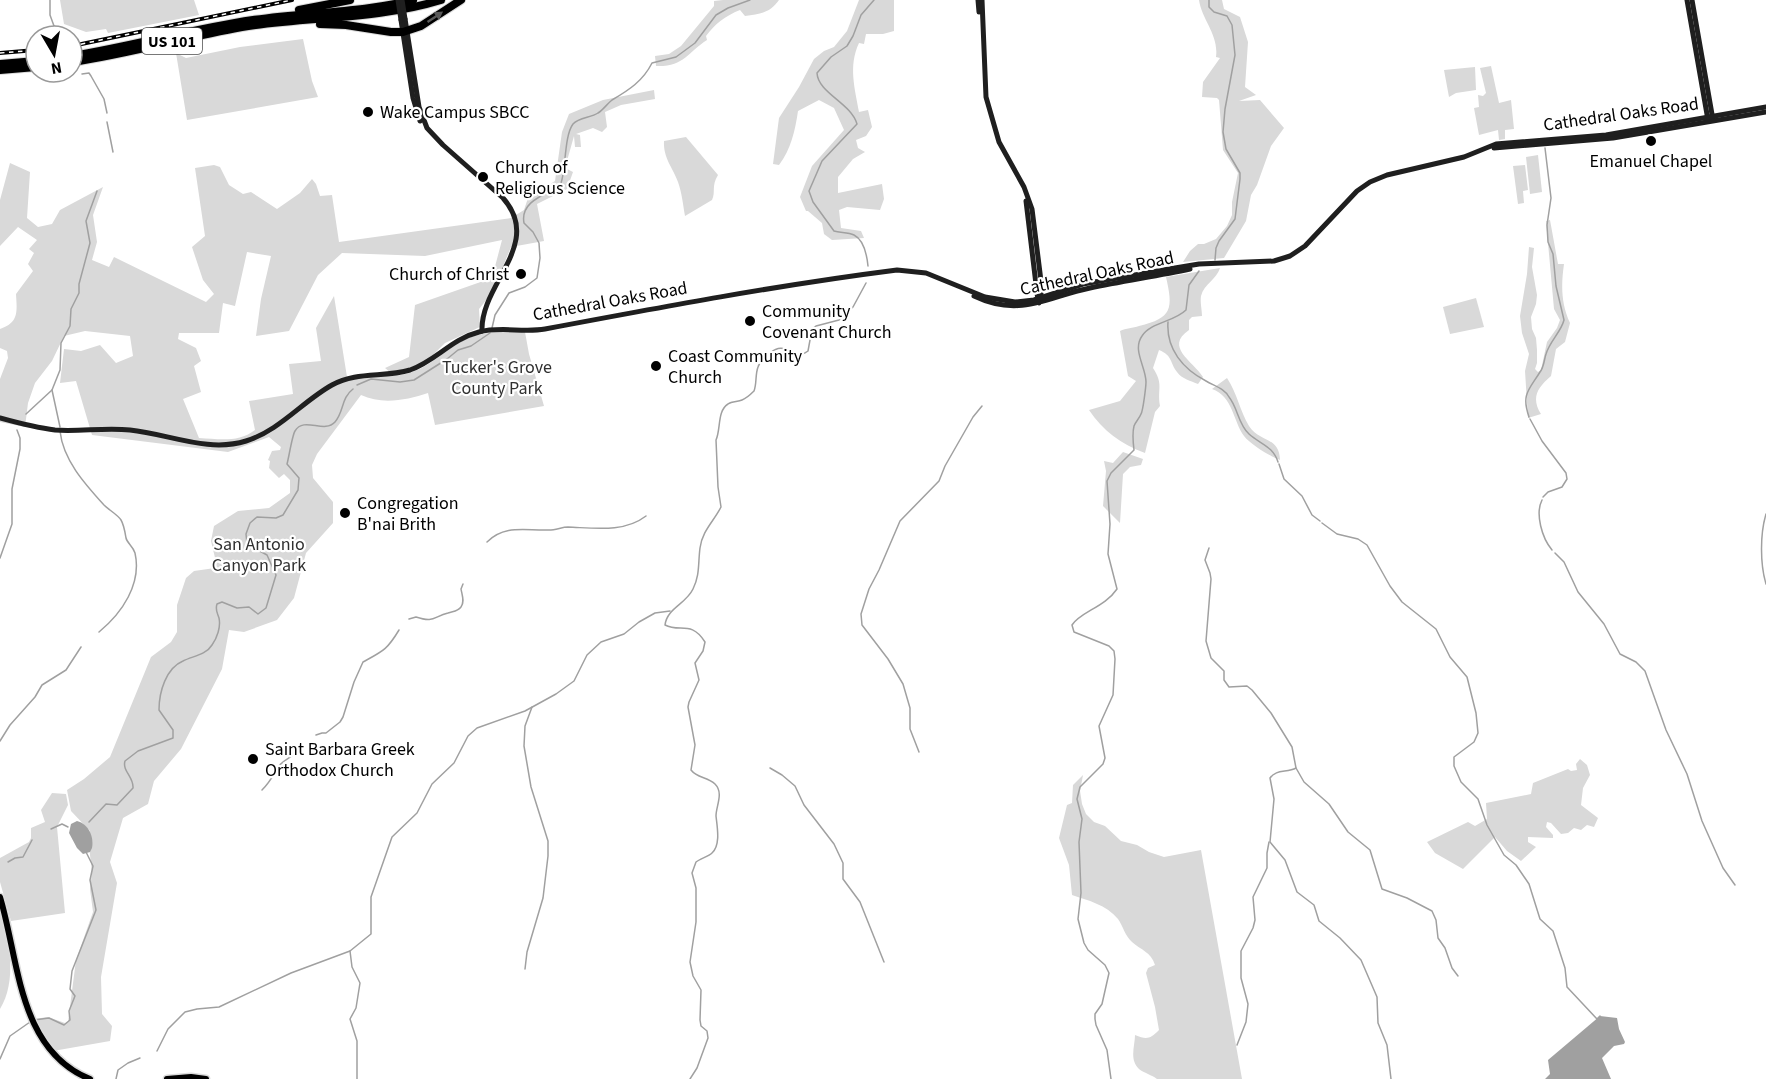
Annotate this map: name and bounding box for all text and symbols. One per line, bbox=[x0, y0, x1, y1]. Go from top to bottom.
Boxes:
one-way arrow bbox=[427, 12, 443, 23]
north arrow bbox=[24, 24, 84, 84]
road number: US 101 bbox=[142, 28, 202, 54]
text: N bbox=[49, 56, 64, 80]
street label: Cathedral Oaks Road bbox=[1542, 91, 1700, 138]
place label: Wake Campus SBCC bbox=[380, 100, 529, 125]
marker: Wake Campus SBCC bbox=[361, 105, 375, 119]
marker: Emanuel Chapel bbox=[1644, 134, 1658, 148]
place label: Emanuel Chapel bbox=[1590, 149, 1712, 174]
place label: Church of Religious Science bbox=[495, 155, 625, 201]
marker: Church of Religious Science bbox=[476, 170, 490, 184]
street label: Cathedral Oaks Road bbox=[1018, 245, 1176, 302]
place label: Church of Christ bbox=[389, 262, 509, 287]
marker: Church of Christ bbox=[514, 267, 528, 281]
street label: Cathedral Oaks Road bbox=[531, 276, 689, 327]
place label: Community Covenant Church bbox=[762, 299, 892, 345]
marker: Community Covenant Church bbox=[743, 314, 757, 328]
place label: Coast Community Church bbox=[668, 344, 803, 390]
park label: Tucker's Grove County Park bbox=[442, 355, 552, 401]
marker: Coast Community Church bbox=[649, 359, 663, 373]
place label: Congregation B'nai Brith bbox=[357, 491, 459, 537]
marker: Congregation B'nai Brith bbox=[338, 506, 352, 520]
park label: San Antonio Canyon Park bbox=[212, 532, 306, 578]
place label: Saint Barbara Greek Orthodox Church bbox=[265, 737, 415, 783]
marker: Saint Barbara Greek Orthodox Church bbox=[246, 752, 260, 766]

